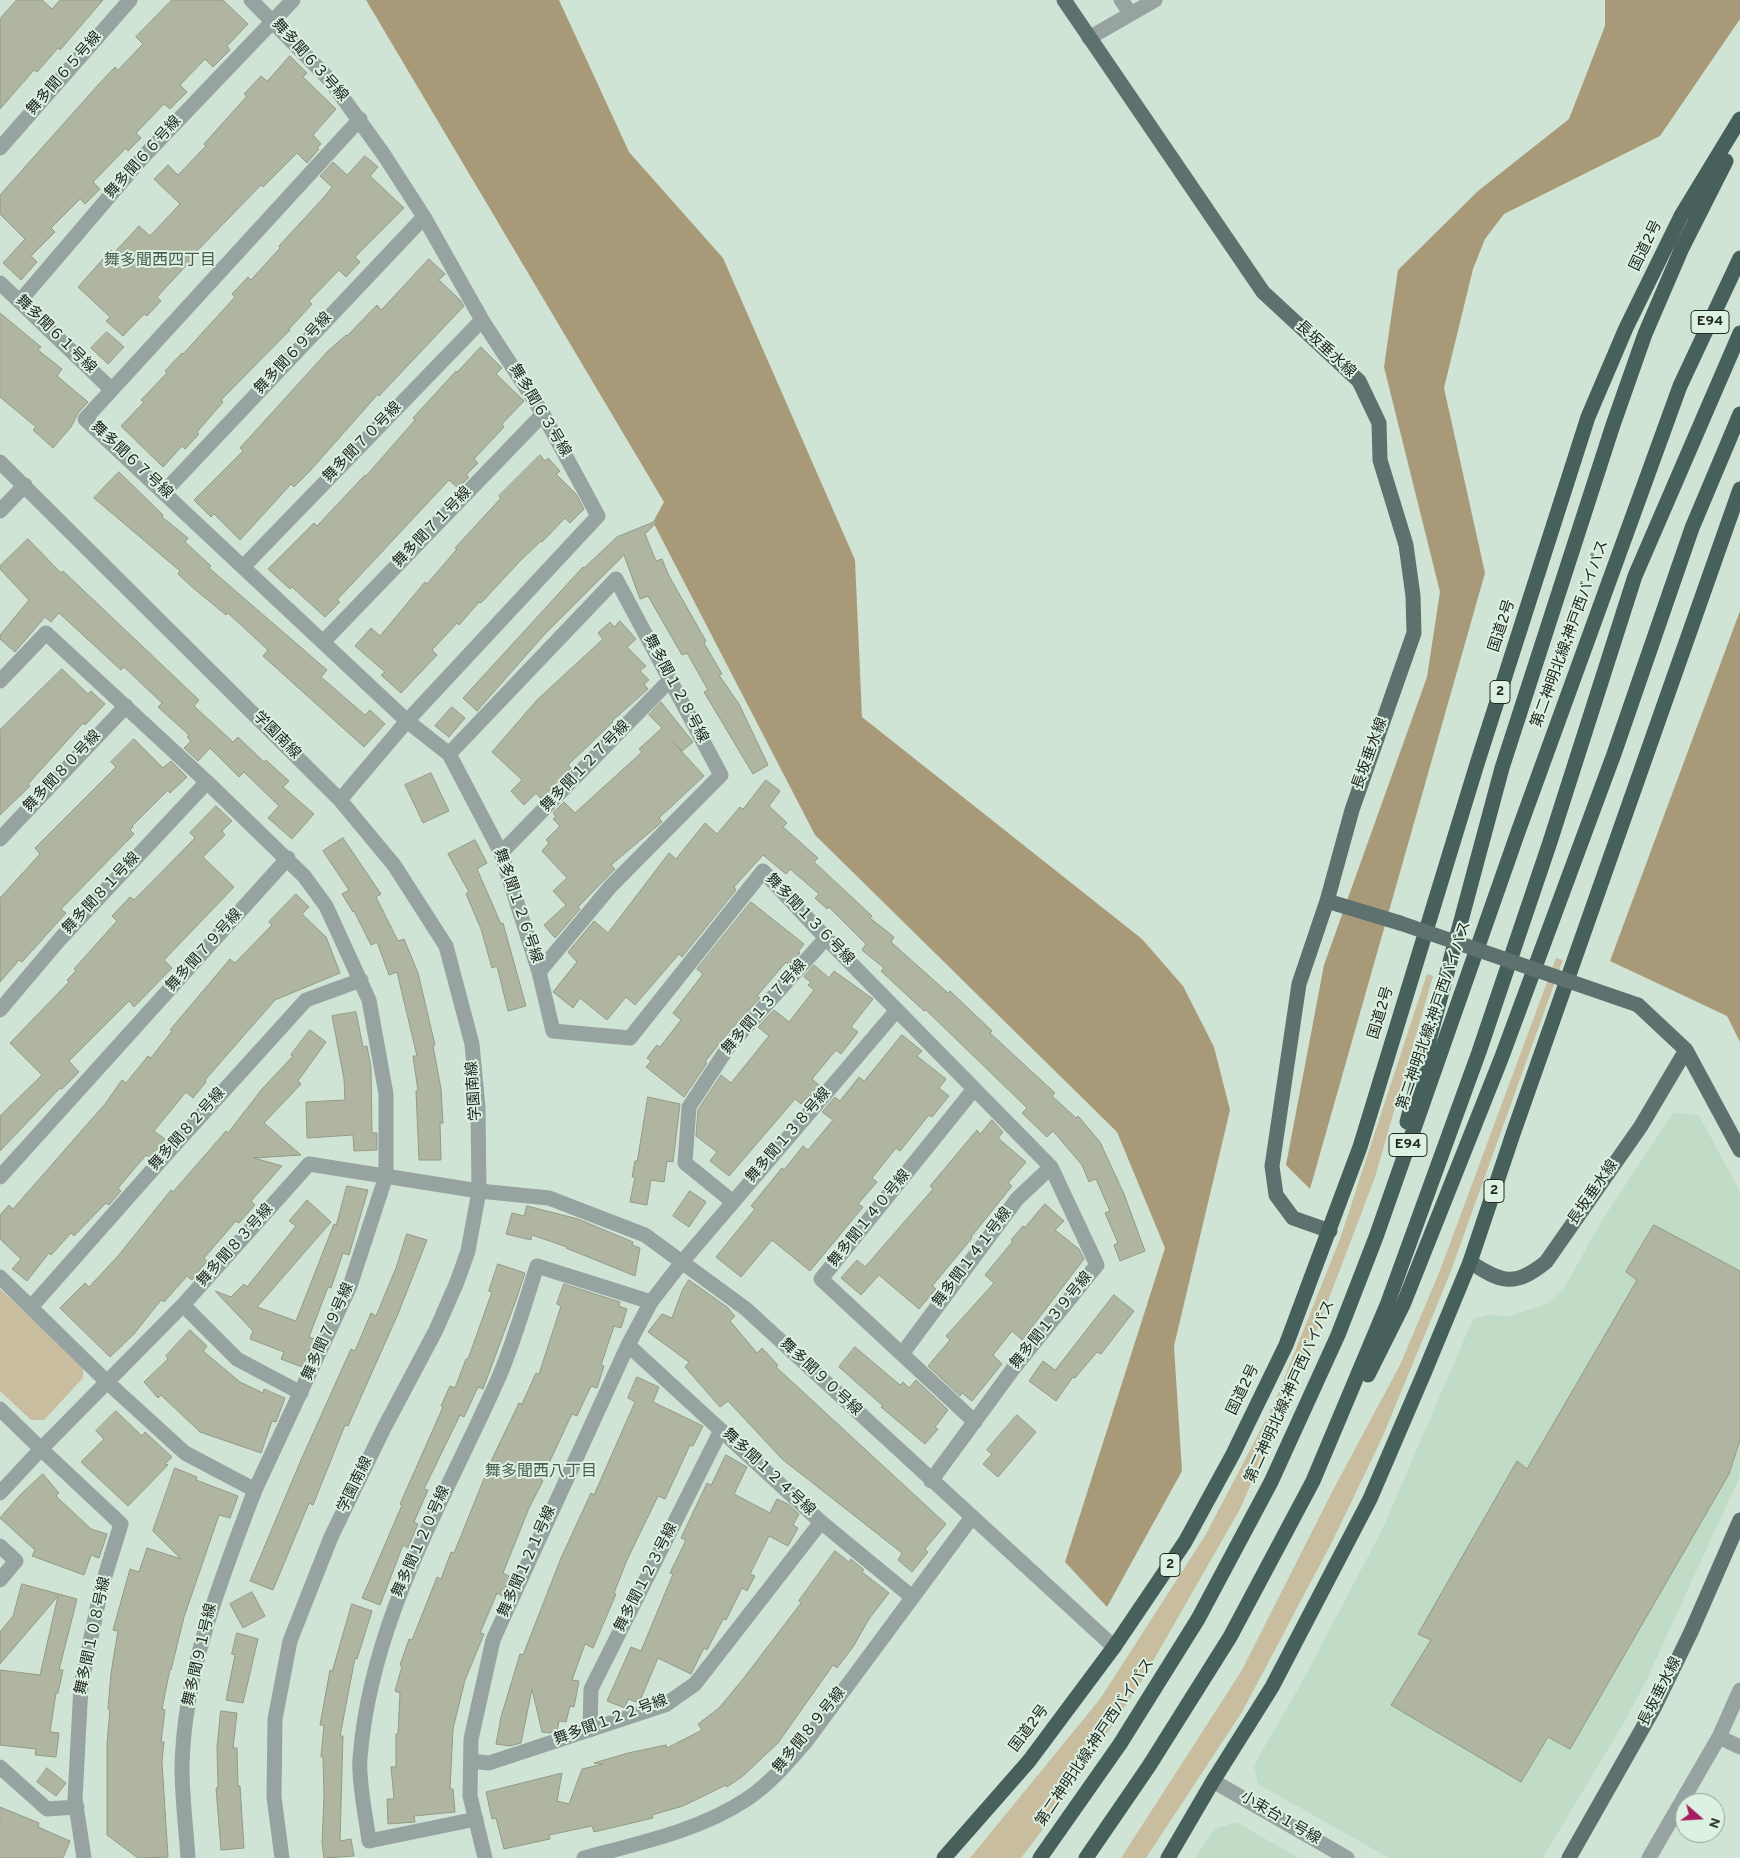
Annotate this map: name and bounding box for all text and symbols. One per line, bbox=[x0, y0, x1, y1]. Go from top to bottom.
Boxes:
street label: 舞多聞６３号線 bbox=[267, 16, 351, 106]
street label: 舞多聞６５号線 bbox=[24, 28, 106, 120]
street label: 舞多聞６６号線 bbox=[102, 113, 186, 203]
street label: 国道2号 bbox=[1627, 218, 1667, 274]
district label: 舞多聞西四丁目 bbox=[104, 252, 216, 272]
street label: 舞多聞６１号線 bbox=[11, 292, 99, 378]
street label: 舞多聞６９号線 bbox=[252, 309, 336, 399]
road number: E94 bbox=[1691, 311, 1729, 334]
street label: 長坂垂水線 bbox=[1291, 318, 1359, 382]
street label: 舞多聞６３号線 bbox=[504, 361, 574, 461]
street label: 舞多聞７０号線 bbox=[320, 399, 406, 487]
street label: 舞多聞６７号線 bbox=[86, 419, 176, 503]
street label: 舞多聞７１号線 bbox=[390, 484, 476, 572]
street label: 第二神明北線;神戸西バイパス bbox=[1529, 538, 1613, 730]
street label: 国道2号 bbox=[1486, 597, 1520, 655]
street label: 舞多聞１２８号線 bbox=[639, 632, 711, 746]
road number: 2 bbox=[1490, 680, 1510, 704]
street label: 学園南線 bbox=[248, 708, 304, 764]
street label: 長坂垂水線 bbox=[1350, 716, 1392, 792]
street label: 舞多聞１２７号線 bbox=[538, 718, 634, 816]
street label: 舞多聞８０号線 bbox=[21, 727, 105, 817]
street label: 舞多聞１２６号線 bbox=[489, 846, 545, 966]
street label: 舞多聞８１号線 bbox=[60, 849, 144, 939]
street label: 舞多聞１３６号線 bbox=[761, 871, 857, 969]
street label: 舞多聞７９号線 bbox=[163, 906, 247, 996]
street label: 第二神明北線;神戸西バイパス bbox=[1394, 919, 1476, 1113]
street label: 舞多聞１３７号線 bbox=[719, 957, 811, 1059]
street label: 国道2号 bbox=[1365, 984, 1399, 1042]
street label: 学園南線 bbox=[464, 1060, 486, 1122]
street label: 舞多聞８２号線 bbox=[146, 1085, 230, 1175]
street label: 舞多聞１３８号線 bbox=[743, 1085, 835, 1187]
road number: E94 bbox=[1389, 1134, 1427, 1156]
street label: 長坂垂水線 bbox=[1565, 1157, 1623, 1229]
street label: 舞多聞１４０号線 bbox=[825, 1167, 915, 1271]
road number: 2 bbox=[1484, 1180, 1504, 1202]
street label: 舞多聞８３号線 bbox=[194, 1201, 278, 1291]
street label: 舞多聞１４１号線 bbox=[930, 1205, 1016, 1311]
street label: 舞多聞１３９号線 bbox=[1007, 1269, 1097, 1373]
street label: 舞多聞７９号線 bbox=[299, 1280, 359, 1384]
street label: 第二神明北線;神戸西バイパス bbox=[1242, 1298, 1340, 1486]
street label: 舞多聞９０号線 bbox=[775, 1336, 865, 1420]
street label: 国道2号 bbox=[1224, 1362, 1264, 1418]
street label: 舞多聞１２４号線 bbox=[718, 1425, 818, 1521]
street label: 学園南線 bbox=[335, 1454, 377, 1516]
district label: 舞多聞西八丁目 bbox=[485, 1463, 597, 1483]
street label: 舞多聞１２０号線 bbox=[389, 1484, 455, 1600]
street label: 舞多聞１２１号線 bbox=[495, 1504, 561, 1620]
street label: 舞多聞１２３号線 bbox=[612, 1520, 682, 1636]
road number: 2 bbox=[1160, 1554, 1180, 1576]
street label: 舞多聞１０８号線 bbox=[73, 1575, 115, 1697]
street label: 舞多聞９１号線 bbox=[180, 1602, 222, 1708]
street label: 長坂垂水線 bbox=[1636, 1655, 1686, 1729]
street label: 第二神明北線;神戸西バイパス bbox=[1033, 1656, 1159, 1830]
street label: 舞多聞８９号線 bbox=[770, 1685, 850, 1777]
street label: 舞多聞１２２号線 bbox=[552, 1692, 670, 1750]
street label: 国道2号 bbox=[1007, 1702, 1053, 1756]
street label: 小束台１号線 bbox=[1237, 1789, 1323, 1849]
north arrow bbox=[1675, 1793, 1725, 1843]
text: N bbox=[1704, 1815, 1723, 1830]

